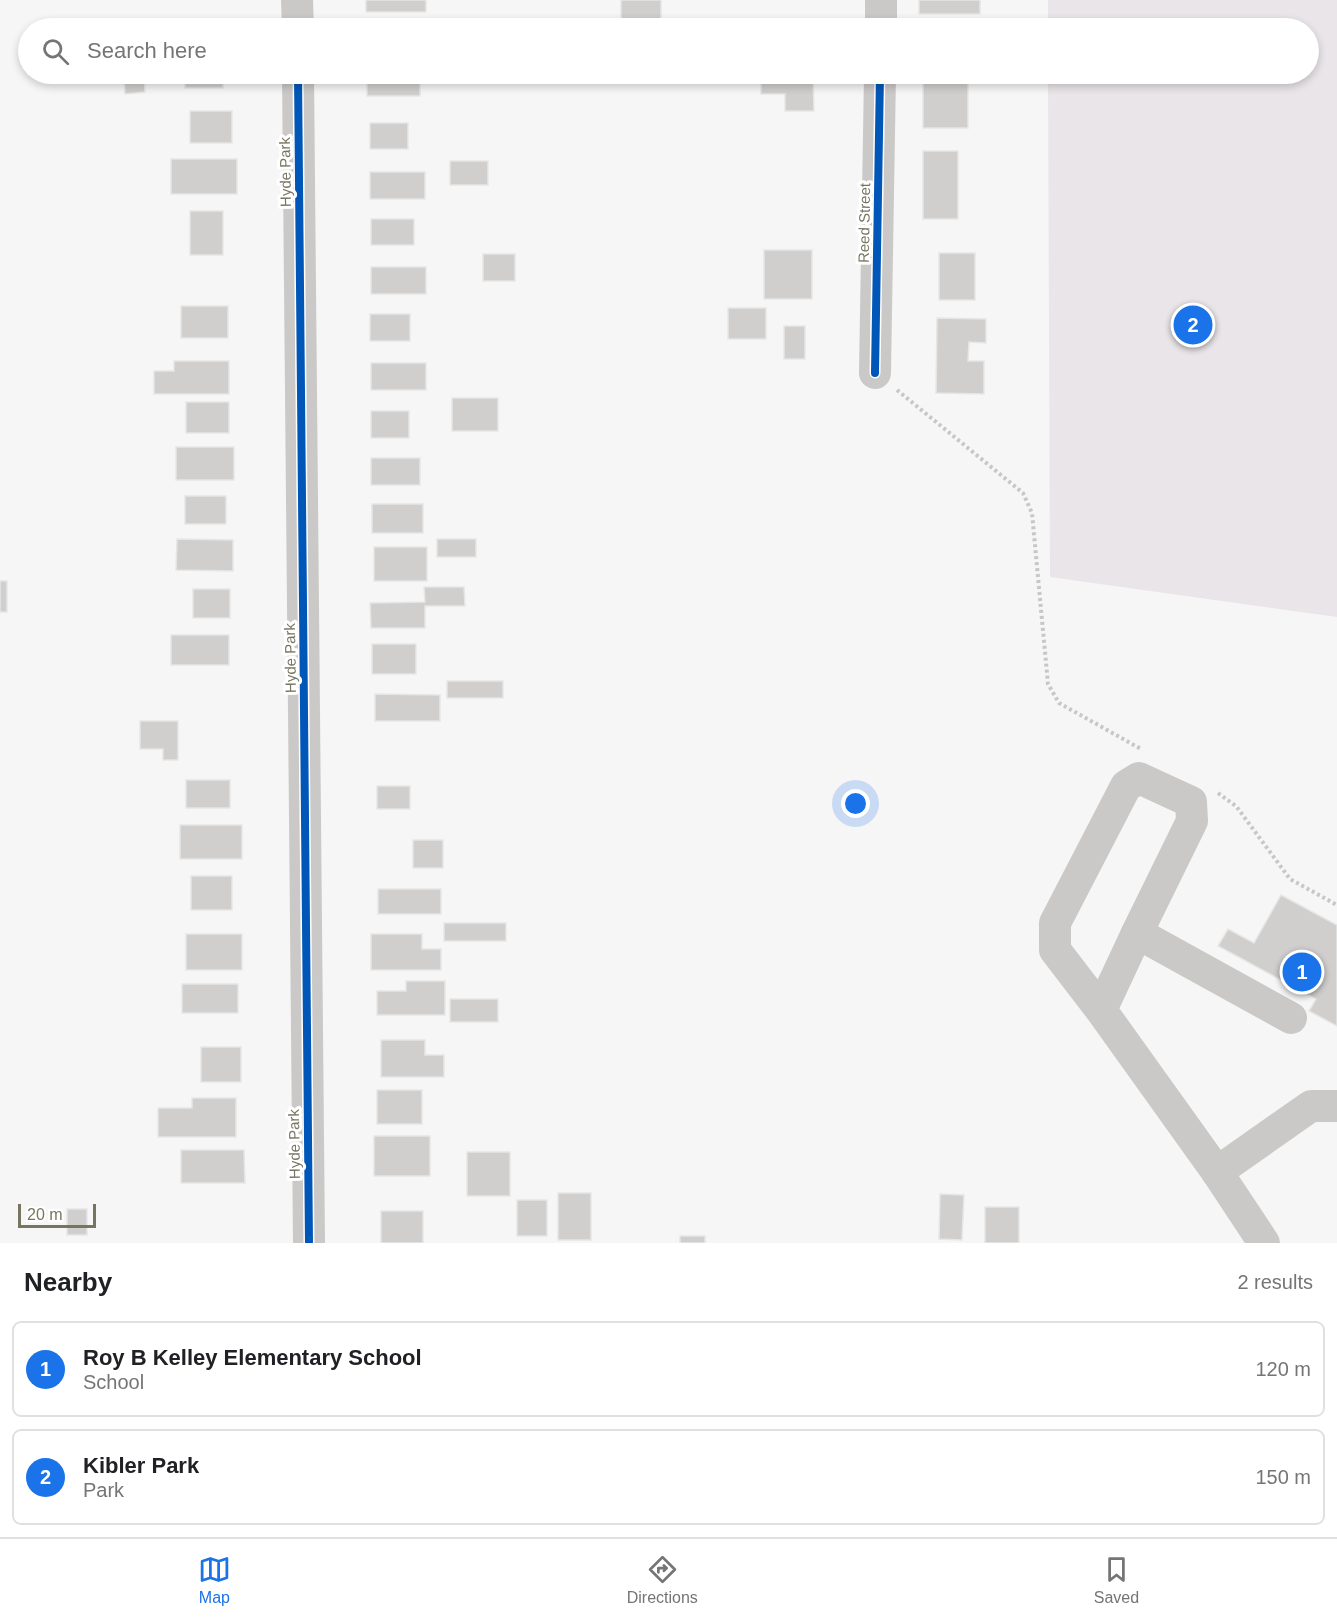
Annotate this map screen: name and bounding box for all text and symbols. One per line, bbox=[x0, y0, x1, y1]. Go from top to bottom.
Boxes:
search box bbox=[18, 18, 1319, 84]
icon: search bbox=[39, 35, 72, 68]
text: Search here bbox=[87, 38, 207, 63]
street label: Hyde Park bbox=[276, 136, 294, 207]
street label: Reed Street bbox=[855, 182, 873, 263]
pin: 2 bbox=[1174, 302, 1212, 348]
street label: Hyde Park bbox=[281, 622, 299, 693]
your location bbox=[841, 789, 870, 818]
pin: 1 bbox=[1282, 950, 1322, 994]
street label: Hyde Park bbox=[285, 1108, 303, 1179]
scale bar bbox=[18, 1201, 96, 1228]
text: 20 m bbox=[27, 1206, 63, 1223]
text: Nearby bbox=[24, 1267, 112, 1297]
text: 2 results bbox=[1237, 1271, 1313, 1293]
text: Roy B Kelley Elementary School bbox=[83, 1345, 422, 1370]
text: 1 bbox=[40, 1358, 51, 1380]
text: 120 m bbox=[1255, 1358, 1311, 1380]
text: School bbox=[83, 1371, 144, 1393]
text: Kibler Park bbox=[83, 1453, 199, 1478]
text: 2 bbox=[40, 1466, 51, 1488]
text: 150 m bbox=[1255, 1466, 1311, 1488]
text: Park bbox=[83, 1479, 124, 1501]
tab: Map bbox=[198, 1553, 231, 1607]
tab: Directions bbox=[627, 1553, 698, 1607]
tab: Saved bbox=[1094, 1553, 1139, 1607]

